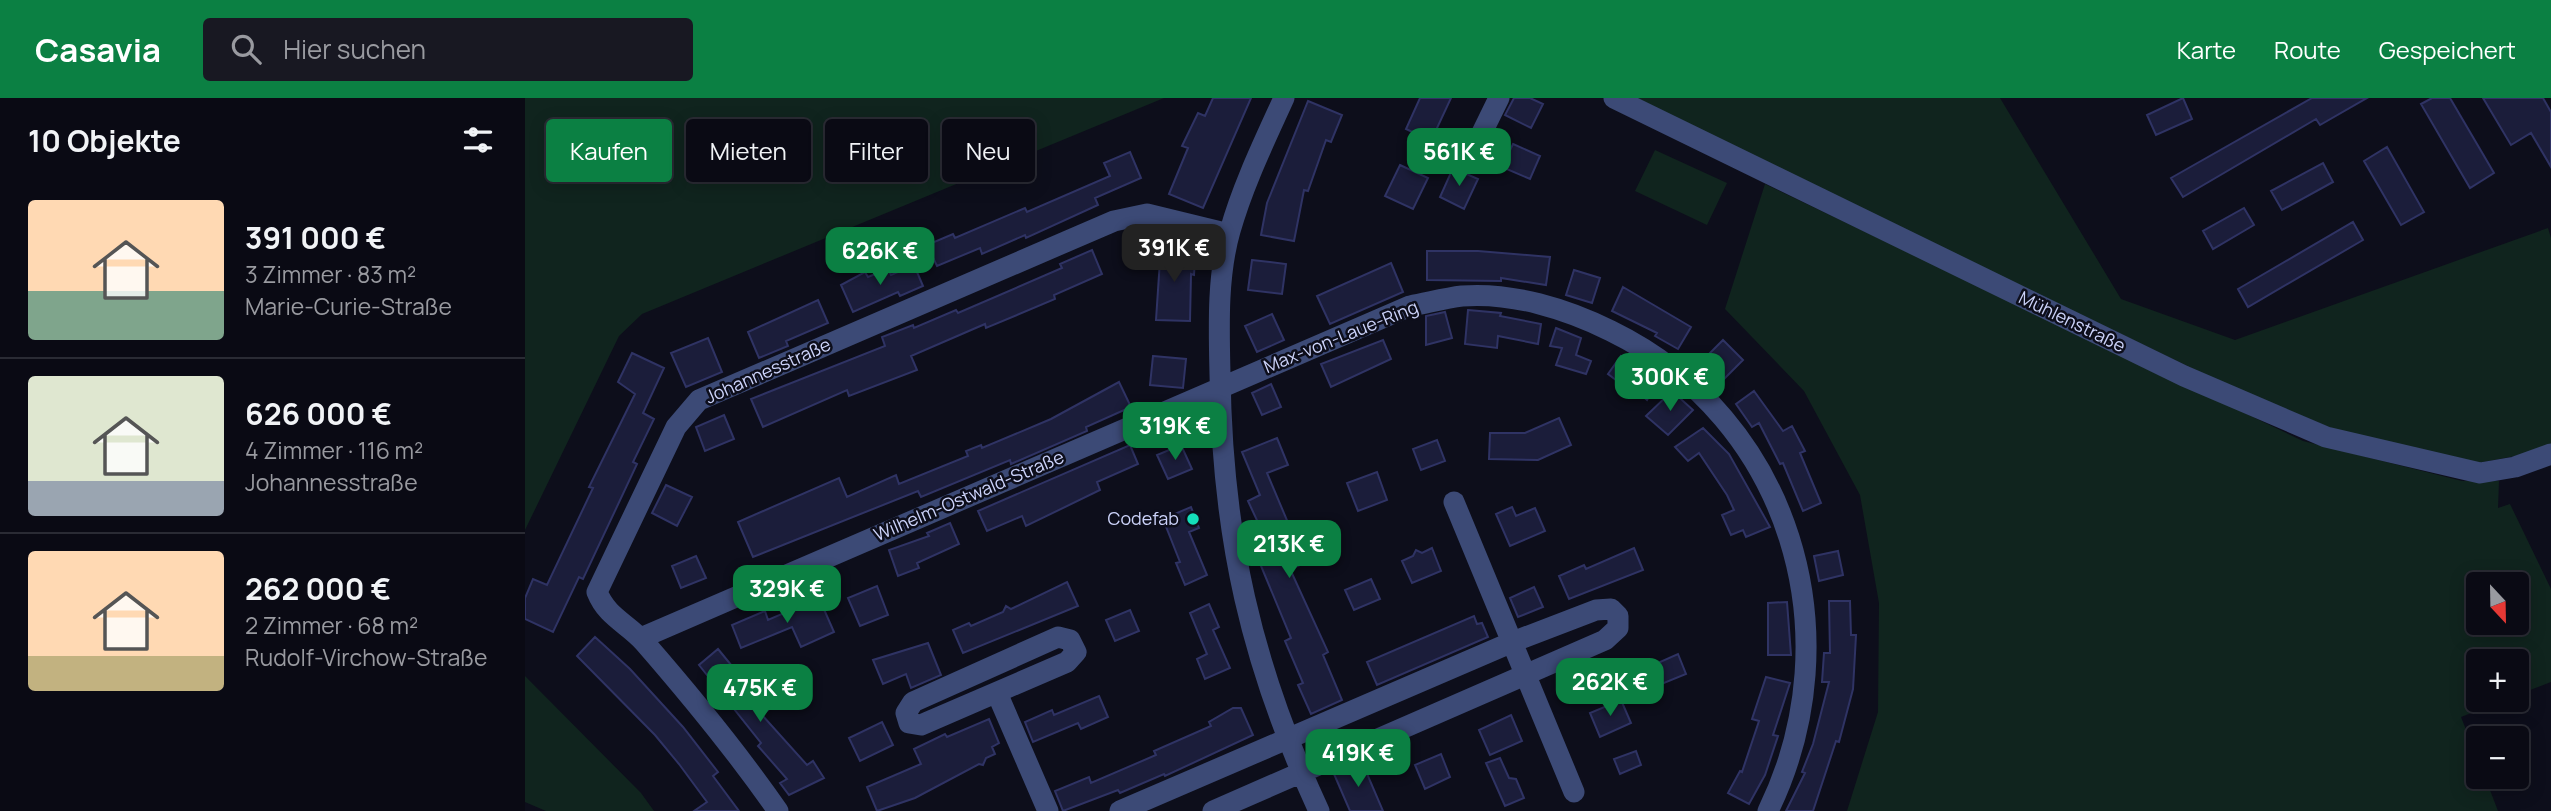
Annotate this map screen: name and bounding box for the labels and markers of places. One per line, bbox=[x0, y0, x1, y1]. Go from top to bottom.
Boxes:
pin: 561K € bbox=[1402, 129, 1516, 188]
pin: 391K € bbox=[1117, 225, 1231, 284]
pin: 626K € bbox=[823, 228, 937, 287]
pin: 300K € bbox=[1613, 354, 1727, 413]
pin: 319K € bbox=[1118, 402, 1232, 462]
place label: Codefab bbox=[1108, 506, 1179, 530]
marker: Codefab bbox=[1185, 511, 1201, 527]
pin: 213K € bbox=[1232, 520, 1346, 580]
pin: 329K € bbox=[730, 566, 844, 625]
pin: 262K € bbox=[1553, 658, 1667, 718]
pin: 475K € bbox=[703, 664, 817, 724]
pin: 419K € bbox=[1301, 730, 1415, 789]

